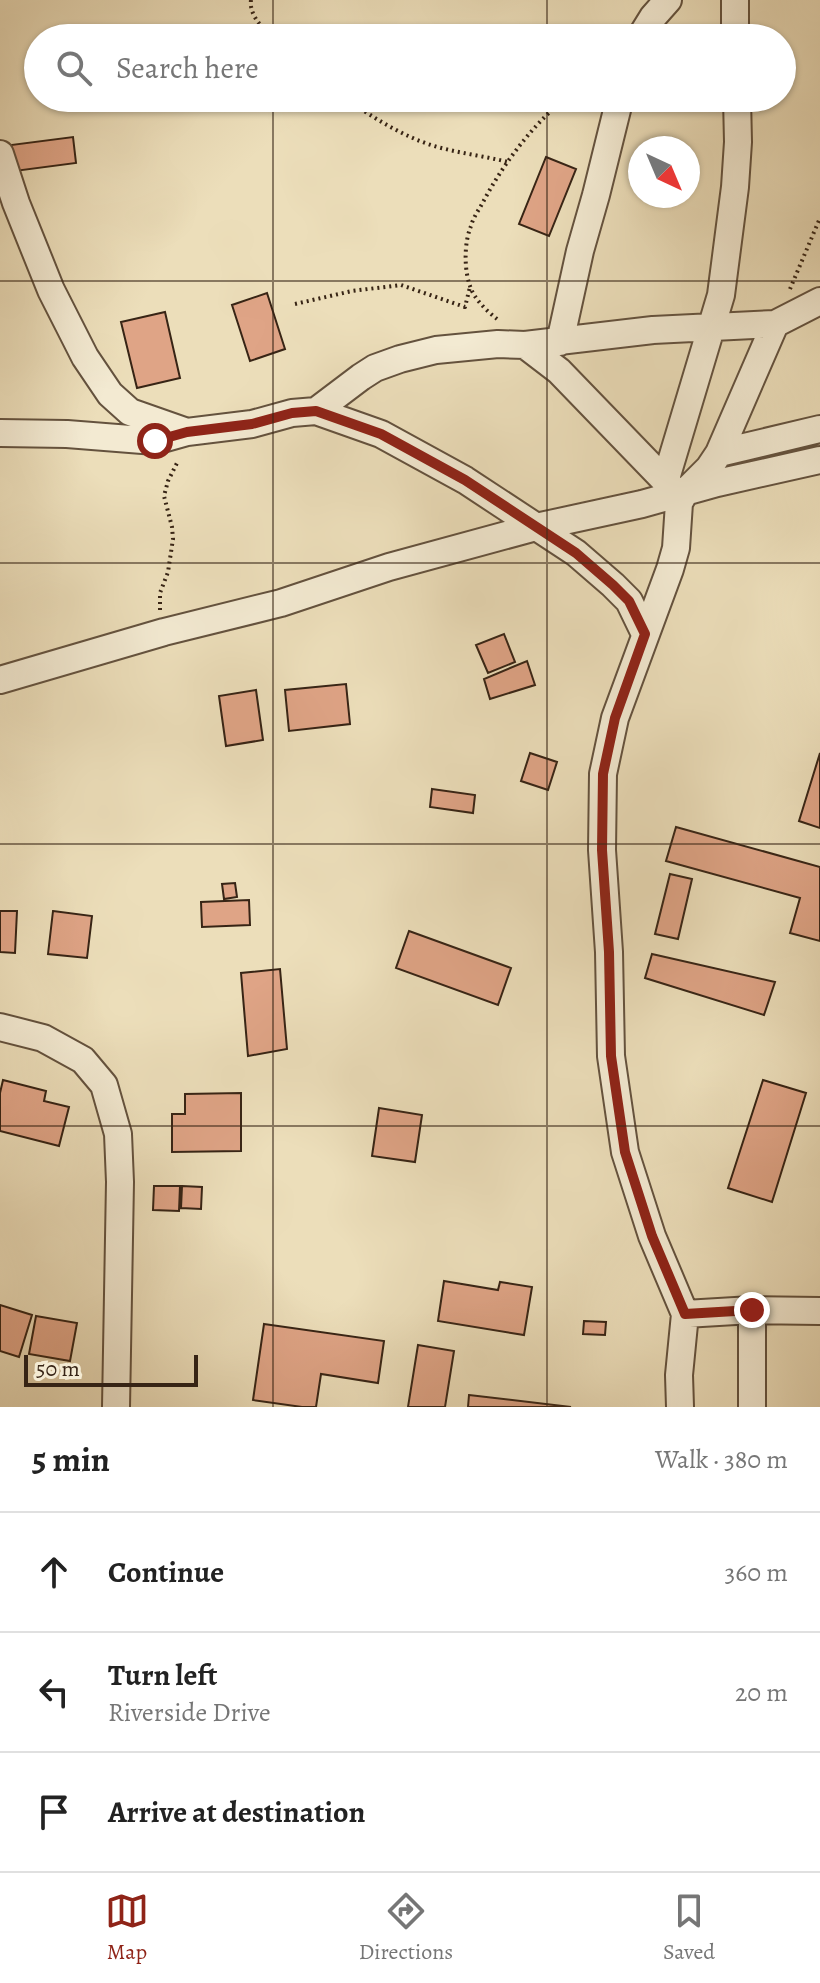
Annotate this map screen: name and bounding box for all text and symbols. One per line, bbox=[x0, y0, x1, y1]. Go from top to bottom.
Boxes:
search box bbox=[24, 24, 796, 112]
icon: search bbox=[52, 46, 96, 90]
text: Search here bbox=[116, 48, 259, 88]
north arrow bbox=[628, 136, 700, 208]
route start bbox=[137, 423, 173, 459]
route end bbox=[734, 1292, 770, 1328]
scale bar bbox=[24, 1351, 198, 1387]
text: 50 m bbox=[36, 1354, 80, 1384]
text: 5 min bbox=[32, 1436, 110, 1483]
text: Walk · 380 m bbox=[655, 1442, 788, 1477]
icon: ahead bbox=[32, 1550, 76, 1594]
text: Continue bbox=[108, 1552, 224, 1592]
text: 360 m bbox=[725, 1555, 788, 1590]
text: Turn left bbox=[108, 1655, 217, 1695]
icon: left bbox=[32, 1670, 76, 1714]
text: 20 m bbox=[735, 1675, 788, 1710]
text: Riverside Drive bbox=[108, 1695, 271, 1730]
icon: arrive bbox=[32, 1790, 76, 1834]
text: Arrive at destination bbox=[108, 1792, 365, 1832]
tab: Map bbox=[105, 1889, 149, 1967]
tab: Directions bbox=[359, 1889, 453, 1967]
tab: Saved bbox=[663, 1889, 715, 1967]

